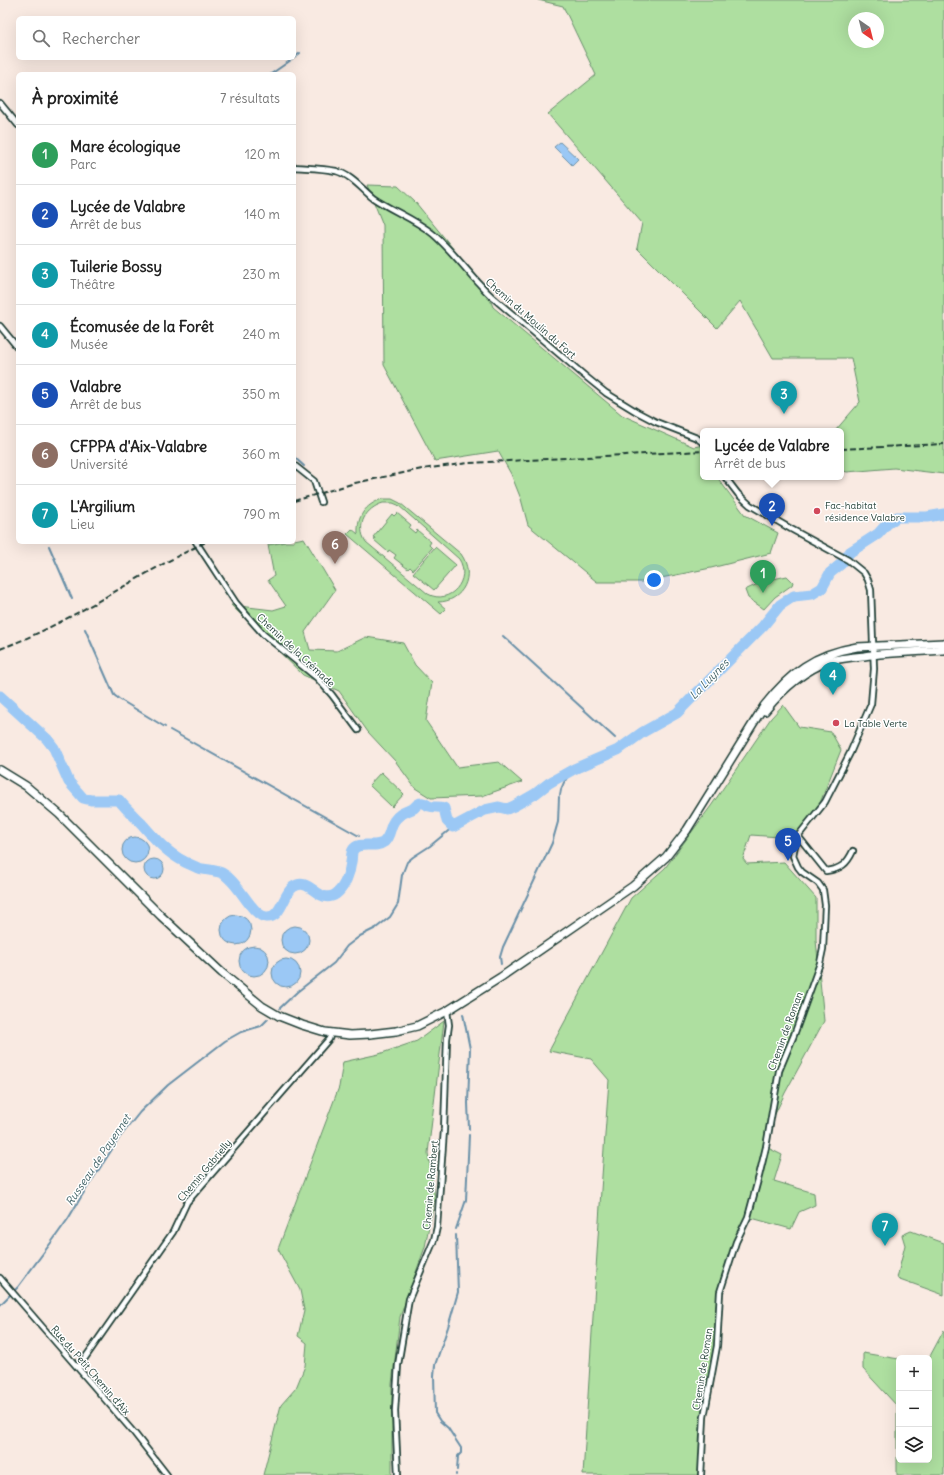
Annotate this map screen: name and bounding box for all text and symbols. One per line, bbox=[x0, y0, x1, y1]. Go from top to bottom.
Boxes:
north arrow bbox=[848, 12, 884, 48]
search box bbox=[16, 16, 296, 60]
icon: search bbox=[30, 27, 52, 49]
text: Rechercher bbox=[62, 29, 140, 48]
text: À proximité bbox=[32, 87, 118, 109]
text: 7 résultats bbox=[220, 90, 280, 107]
text: Mare écologique bbox=[70, 137, 181, 156]
text: 1 bbox=[42, 146, 48, 163]
text: 120 m bbox=[245, 146, 280, 163]
text: Parc bbox=[70, 156, 97, 173]
text: Lycée de Valabre bbox=[70, 197, 185, 216]
text: 2 bbox=[41, 206, 49, 223]
text: 140 m bbox=[244, 206, 280, 223]
text: Arrêt de bus bbox=[70, 216, 141, 233]
text: Tuilerie Bossy bbox=[70, 257, 162, 276]
text: 3 bbox=[41, 266, 49, 283]
text: 230 m bbox=[242, 266, 280, 283]
text: Théâtre bbox=[70, 276, 115, 293]
street label: Chemin du Moulin du Fort bbox=[483, 276, 579, 362]
text: Écomusée de la Forêt bbox=[70, 317, 214, 336]
text: 4 bbox=[41, 326, 49, 343]
text: 240 m bbox=[243, 326, 280, 343]
text: Musée bbox=[70, 336, 108, 353]
text: Valabre bbox=[70, 377, 121, 396]
pin: 3 bbox=[771, 381, 797, 414]
text: 5 bbox=[41, 386, 49, 403]
text: 350 m bbox=[242, 386, 280, 403]
text: Arrêt de bus bbox=[70, 396, 141, 413]
popup bbox=[700, 428, 844, 480]
text: Lycée de Valabre bbox=[714, 436, 830, 455]
text: CFPPA d'Aix-Valabre bbox=[70, 437, 207, 456]
text: 6 bbox=[41, 446, 49, 463]
text: 360 m bbox=[242, 446, 280, 463]
text: Arrêt de bus bbox=[714, 455, 786, 472]
text: Université bbox=[70, 456, 128, 473]
pin: 2 bbox=[759, 493, 785, 526]
text: L'Argilium bbox=[70, 497, 135, 516]
place label: Fac-habitat résidence Valabre bbox=[825, 499, 905, 524]
text: 7 bbox=[42, 506, 48, 523]
text: 790 m bbox=[243, 506, 280, 523]
marker: Fac-habitat résidence Valabre bbox=[812, 506, 822, 516]
text: Lieu bbox=[70, 516, 95, 533]
pin: 6 bbox=[322, 531, 348, 564]
pin: 1 bbox=[750, 560, 776, 593]
your location bbox=[644, 570, 664, 590]
street label: Chemin de la Crémade bbox=[254, 611, 337, 690]
water label: La Luynes bbox=[686, 655, 732, 702]
pin: 4 bbox=[820, 662, 846, 695]
place label: La Table Verte bbox=[844, 717, 907, 730]
marker: La Table Verte bbox=[831, 718, 841, 728]
pin: 5 bbox=[775, 828, 801, 861]
street label: Chemin de Roman bbox=[765, 990, 806, 1072]
water label: Russeau de Payennet bbox=[62, 1111, 134, 1208]
street label: Chemin Gabrielly bbox=[175, 1137, 234, 1204]
street label: Chemin de Rambert bbox=[420, 1139, 441, 1230]
pin: 7 bbox=[872, 1213, 898, 1246]
street label: Rue du Petit Chemin d'Aix bbox=[48, 1323, 133, 1418]
street label: Chemin de Roman bbox=[690, 1327, 715, 1411]
map controls bbox=[896, 1355, 932, 1463]
button: + bbox=[896, 1355, 932, 1391]
button: − bbox=[896, 1391, 932, 1427]
button: layers bbox=[896, 1427, 932, 1463]

